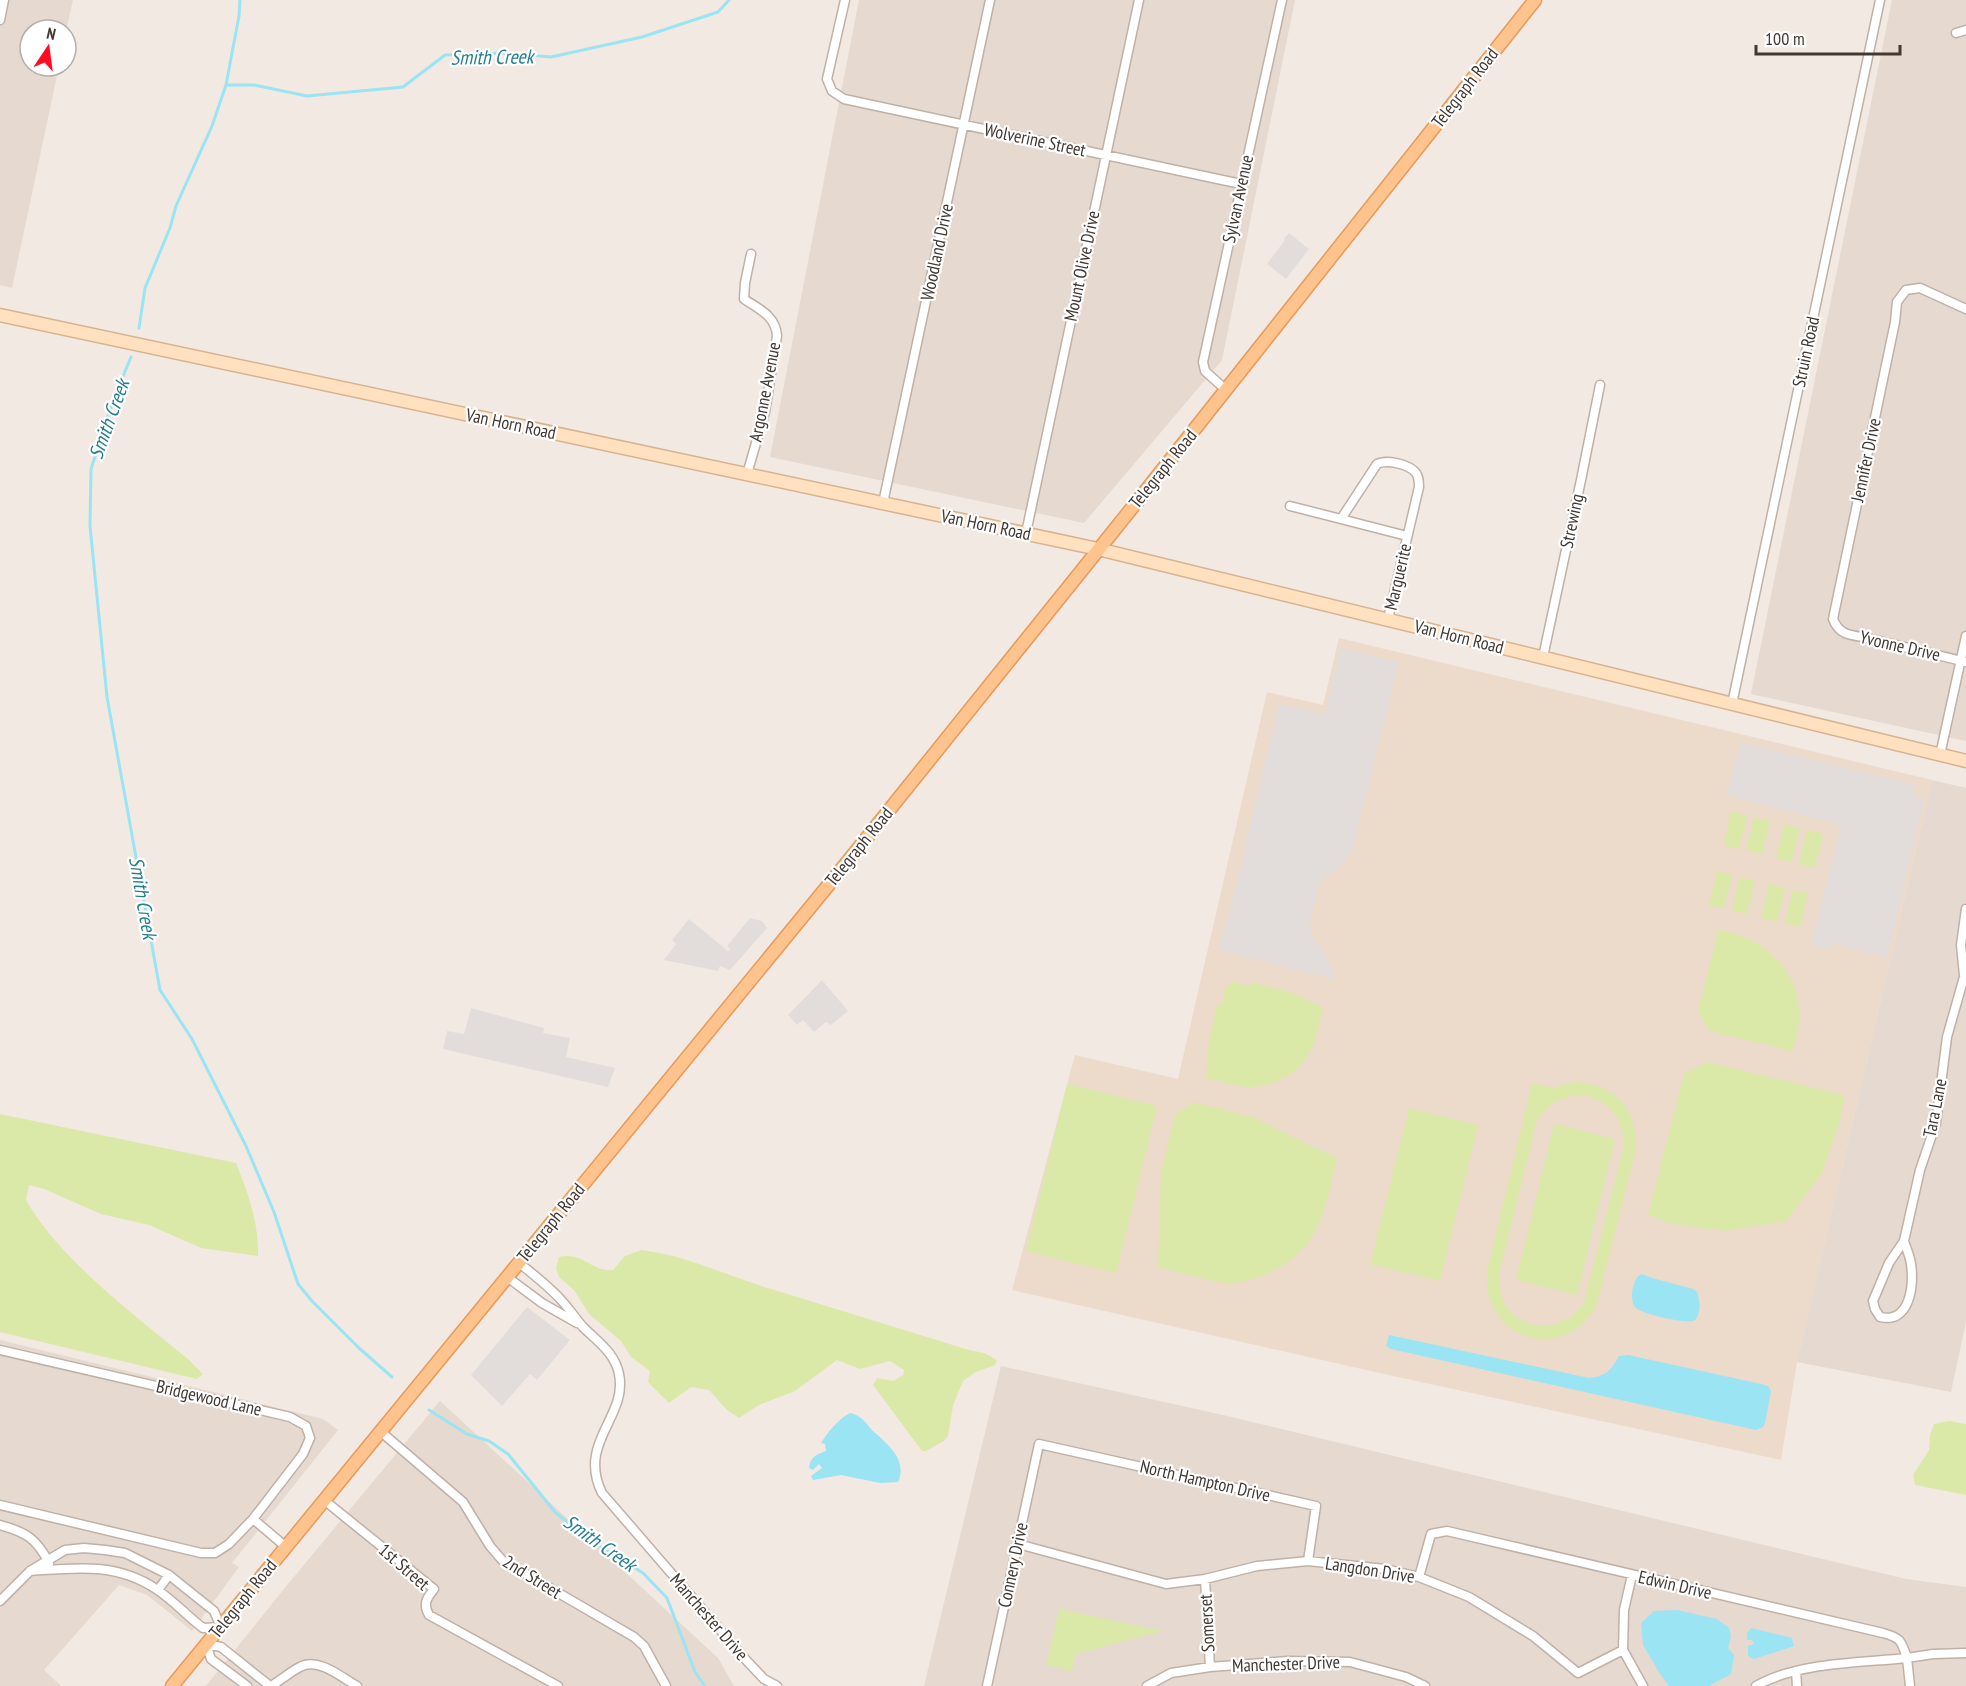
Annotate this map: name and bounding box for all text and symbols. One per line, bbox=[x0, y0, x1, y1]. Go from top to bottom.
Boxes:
north arrow bbox=[18, 18, 78, 78]
scale bar bbox=[1756, 18, 1900, 56]
text: N bbox=[45, 23, 58, 44]
text: 100 m bbox=[1765, 27, 1805, 50]
water label: Smith Creek bbox=[450, 43, 536, 71]
street label: Telegraph Road bbox=[1426, 43, 1503, 132]
street label: Wolverine Street bbox=[982, 118, 1088, 161]
street label: Sylvan Avenue bbox=[1217, 153, 1258, 245]
street label: Woodland Drive bbox=[915, 201, 958, 302]
street label: Mount Olive Drive bbox=[1059, 208, 1104, 323]
street label: Struin Road bbox=[1787, 314, 1824, 389]
street label: Argonne Avenue bbox=[744, 340, 785, 444]
water label: Smith Creek bbox=[83, 373, 136, 462]
street label: Van Horn Road bbox=[463, 403, 558, 444]
street label: Jennifer Drive bbox=[1845, 416, 1886, 505]
street label: Telegraph Road bbox=[1124, 424, 1202, 513]
street label: Strewing bbox=[1555, 492, 1588, 550]
street label: Van Horn Road bbox=[938, 504, 1033, 545]
street label: Marguerite bbox=[1379, 541, 1416, 612]
street label: Van Horn Road bbox=[1411, 614, 1506, 659]
street label: Yvonne Drive bbox=[1858, 625, 1943, 666]
street label: Telegraph Road bbox=[820, 802, 898, 891]
water label: Smith Creek bbox=[123, 855, 163, 943]
street label: Tara Lane bbox=[1918, 1077, 1951, 1139]
street label: Telegraph Road bbox=[512, 1178, 590, 1267]
street label: Bridgewood Lane bbox=[154, 1374, 264, 1421]
street label: North Hampton Drive bbox=[1138, 1454, 1272, 1507]
water label: Smith Creek bbox=[559, 1509, 643, 1579]
street label: Connery Drive bbox=[992, 1520, 1033, 1610]
street label: 1st Street bbox=[374, 1538, 435, 1595]
street label: 2nd Street bbox=[499, 1550, 566, 1604]
street label: Langdon Drive bbox=[1324, 1551, 1416, 1588]
street label: Telegraph Road bbox=[204, 1554, 282, 1643]
street label: Edwin Drive bbox=[1636, 1565, 1714, 1604]
street label: Manchester Drive bbox=[665, 1568, 754, 1665]
street label: Somerset bbox=[1193, 1593, 1220, 1653]
street label: Manchester Drive bbox=[1232, 1650, 1340, 1677]

